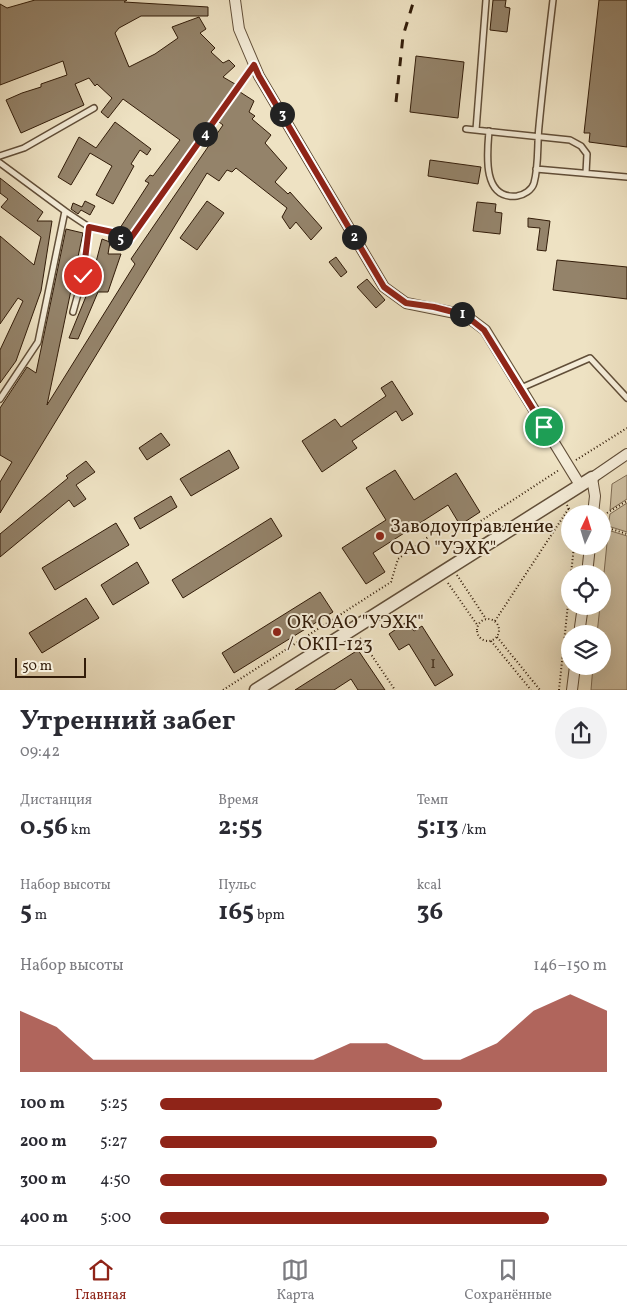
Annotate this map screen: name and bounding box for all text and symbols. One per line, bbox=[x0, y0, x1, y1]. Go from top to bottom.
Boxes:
pin: 3 bbox=[270, 102, 294, 126]
text: 3 bbox=[279, 105, 286, 124]
pin: 4 bbox=[192, 122, 218, 146]
text: 4 bbox=[201, 125, 210, 144]
pin: 2 bbox=[342, 224, 366, 250]
pin: 5 bbox=[108, 226, 132, 250]
text: 2 bbox=[351, 228, 358, 247]
text: 5 bbox=[117, 229, 124, 248]
pin bbox=[62, 255, 104, 297]
icon: check bbox=[69, 262, 97, 290]
pin: 1 bbox=[450, 302, 474, 326]
text: 1 bbox=[460, 305, 465, 324]
pin bbox=[523, 406, 565, 448]
icon: arrive bbox=[530, 413, 558, 441]
north arrow bbox=[561, 505, 611, 555]
map controls bbox=[561, 505, 611, 675]
place label: Заводоуправление ОАО "УЭХК" bbox=[390, 514, 554, 562]
marker: Заводоуправление ОАО "УЭХК" bbox=[374, 530, 386, 542]
button: locate bbox=[561, 565, 611, 615]
place label: ОК ОАО "УЭХК" / ОКП-123 bbox=[287, 610, 424, 658]
button: layers bbox=[561, 625, 611, 675]
marker: ОК ОАО "УЭХК" / ОКП-123 bbox=[271, 626, 283, 638]
house number: 1 bbox=[430, 653, 436, 675]
scale bar bbox=[15, 655, 86, 678]
text: 50 m bbox=[22, 657, 52, 676]
text: Утренний забег bbox=[20, 702, 235, 741]
button: share bbox=[555, 707, 607, 759]
text: 09:42 bbox=[20, 741, 60, 763]
text: Дистанция bbox=[20, 791, 92, 810]
text: Время bbox=[218, 791, 259, 810]
text: Темп bbox=[417, 791, 448, 810]
text: 0.56 bbox=[20, 810, 68, 845]
text: 2:55 bbox=[218, 810, 262, 845]
text: 5:13 bbox=[417, 810, 459, 845]
text: km bbox=[68, 821, 91, 840]
text: /km bbox=[459, 821, 487, 840]
text: Набор высоты bbox=[20, 876, 111, 895]
text: Пульс bbox=[218, 876, 256, 895]
text: kcal bbox=[417, 876, 442, 895]
text: 5 bbox=[20, 895, 32, 930]
text: 165 bbox=[218, 895, 254, 930]
text: 36 bbox=[417, 895, 443, 930]
text: m bbox=[32, 906, 47, 925]
text: bpm bbox=[254, 906, 285, 925]
text: Набор высоты bbox=[20, 955, 124, 977]
text: 146–150 m bbox=[533, 955, 607, 977]
text: 100 m bbox=[20, 1093, 65, 1115]
text: 5:25 bbox=[100, 1093, 128, 1115]
text: 200 m bbox=[20, 1131, 67, 1153]
text: 5:27 bbox=[100, 1131, 127, 1153]
text: 300 m bbox=[20, 1169, 66, 1191]
text: 4:50 bbox=[100, 1169, 130, 1191]
text: 400 m bbox=[20, 1207, 68, 1229]
text: 5:00 bbox=[100, 1207, 131, 1229]
tab: Главная bbox=[75, 1256, 126, 1305]
tab: Карта bbox=[276, 1256, 314, 1305]
tab: Сохранённые bbox=[465, 1256, 552, 1305]

